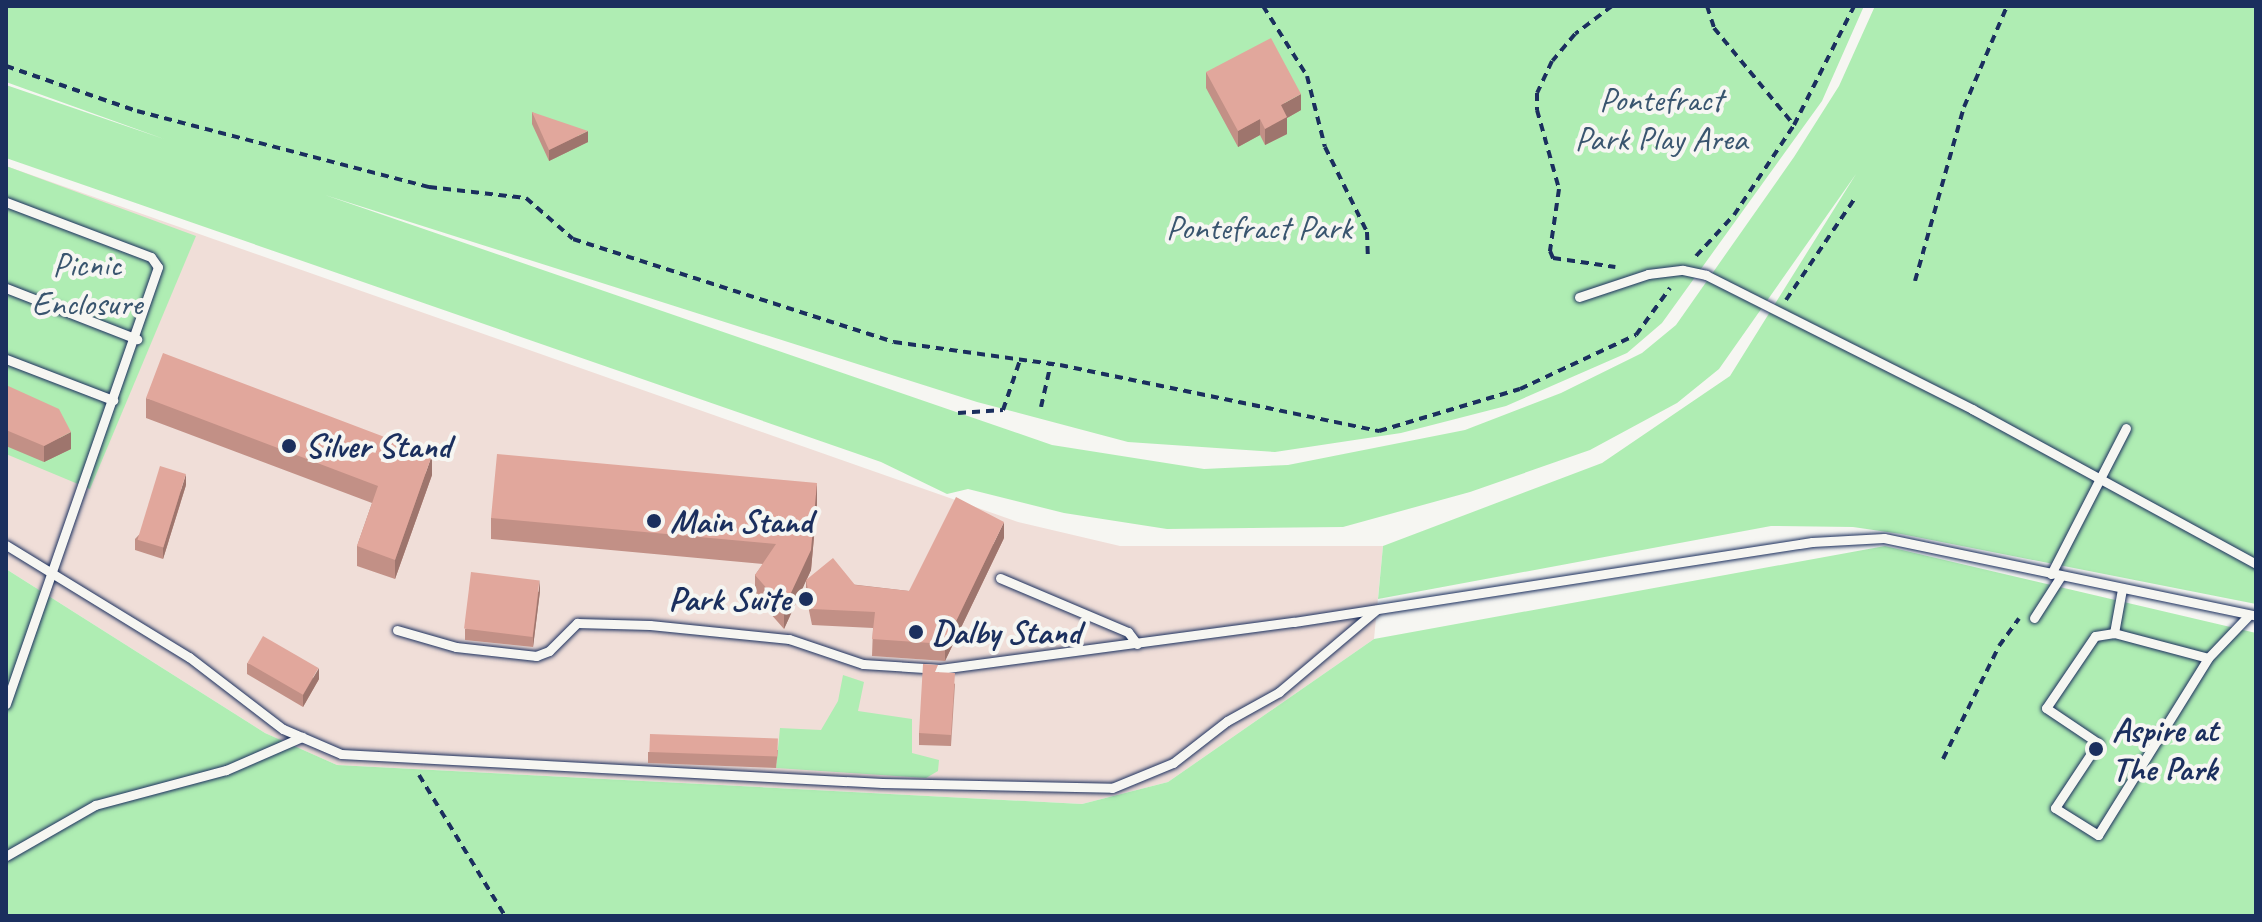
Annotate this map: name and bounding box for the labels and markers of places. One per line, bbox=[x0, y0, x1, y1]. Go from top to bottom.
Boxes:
place label: Silver Stand bbox=[305, 426, 452, 466]
marker: Silver Stand bbox=[280, 437, 298, 455]
place label: Main Stand bbox=[670, 501, 814, 541]
marker: Main Stand bbox=[645, 512, 663, 530]
place label: Park Suite bbox=[669, 579, 790, 619]
marker: Park Suite bbox=[797, 590, 815, 608]
place label: Dalby Stand bbox=[932, 612, 1081, 652]
marker: Dalby Stand bbox=[907, 623, 925, 641]
place label: Aspire at The Park bbox=[2112, 709, 2219, 788]
marker: Aspire at The Park bbox=[2087, 740, 2105, 758]

